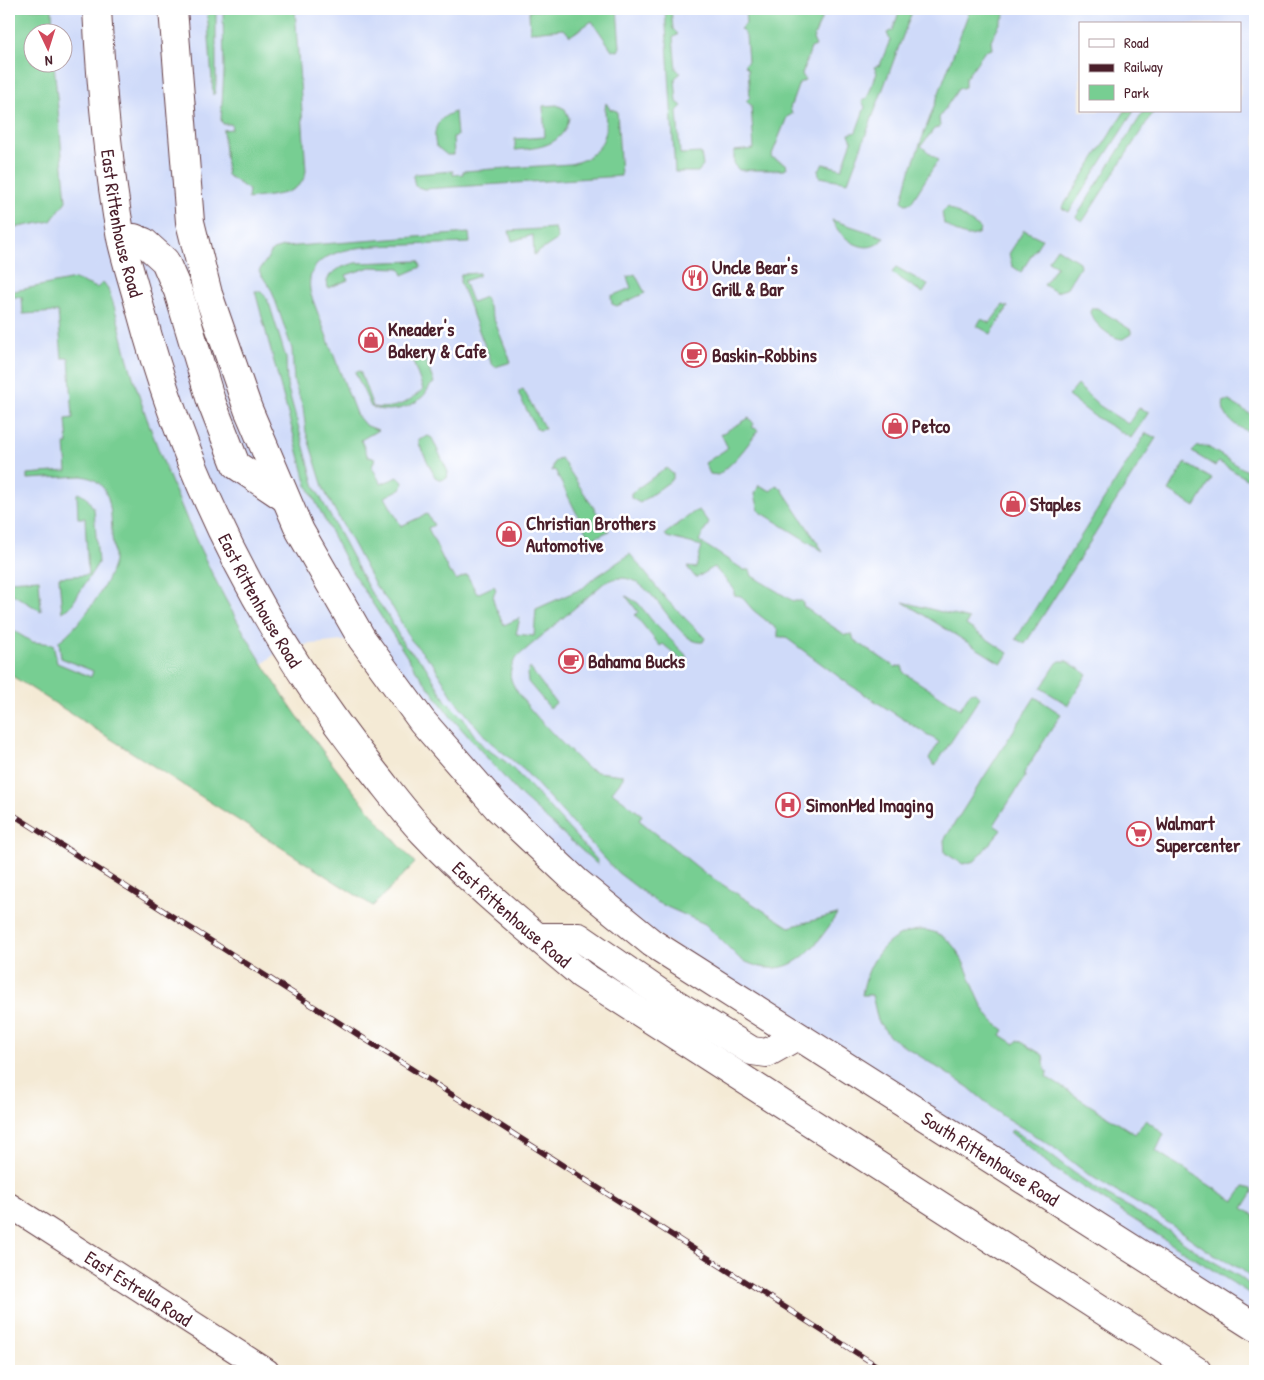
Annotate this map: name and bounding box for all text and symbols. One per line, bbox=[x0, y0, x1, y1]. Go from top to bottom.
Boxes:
north arrow bbox=[22, 22, 72, 72]
legend bbox=[1079, 22, 1242, 112]
text: Road bbox=[1124, 32, 1149, 53]
text: N bbox=[44, 52, 53, 71]
text: Railway bbox=[1124, 56, 1163, 77]
text: Park bbox=[1124, 82, 1149, 103]
street label: East Rittenhouse Road bbox=[95, 148, 150, 301]
place label: Uncle Bear's Grill & Bar bbox=[712, 254, 798, 302]
restaurant icon: Uncle Bear's Grill & Bar bbox=[682, 265, 708, 291]
place label: Kneader's Bakery & Cafe bbox=[388, 316, 487, 365]
shop icon: Kneader's Bakery & Cafe bbox=[358, 327, 384, 353]
cafe icon: Baskin-Robbins bbox=[681, 342, 707, 368]
place label: Baskin-Robbins bbox=[712, 342, 818, 368]
shop icon: Petco bbox=[882, 413, 908, 439]
place label: Petco bbox=[912, 413, 951, 439]
shop icon: Staples bbox=[1000, 491, 1026, 517]
place label: Staples bbox=[1030, 491, 1081, 518]
place label: Christian Brothers Automotive bbox=[526, 510, 656, 558]
shop icon: Christian Brothers Automotive bbox=[496, 521, 522, 547]
street label: East Rittenhouse Road bbox=[212, 529, 308, 673]
cafe icon: Bahama Bucks bbox=[558, 648, 584, 674]
place label: Bahama Bucks bbox=[588, 648, 686, 674]
hospital icon: SimonMed Imaging bbox=[775, 792, 801, 818]
place label: SimonMed Imaging bbox=[806, 792, 934, 819]
place label: Walmart Supercenter bbox=[1156, 810, 1241, 859]
supermarket icon: Walmart Supercenter bbox=[1126, 821, 1152, 847]
street label: East Rittenhouse Road bbox=[447, 855, 577, 974]
street label: South Rittenhouse Road bbox=[916, 1105, 1065, 1212]
street label: East Estrella Road bbox=[80, 1244, 198, 1333]

